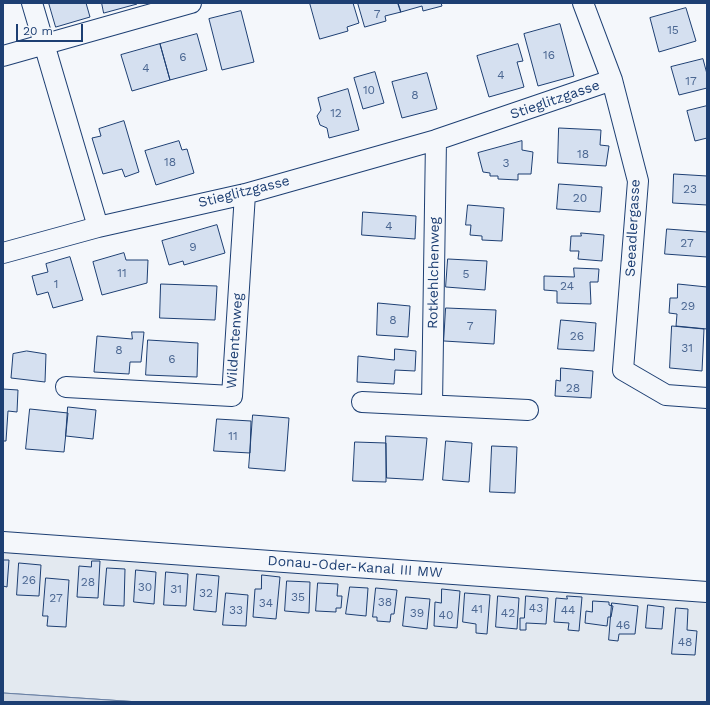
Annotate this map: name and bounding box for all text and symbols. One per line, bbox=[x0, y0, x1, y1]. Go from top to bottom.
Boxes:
house number: 7 bbox=[374, 7, 380, 21]
scale bar bbox=[18, 16, 85, 42]
house number: 15 bbox=[667, 23, 679, 37]
text: 20 m bbox=[23, 24, 53, 38]
house number: 16 bbox=[543, 48, 555, 62]
house number: 6 bbox=[179, 50, 187, 64]
house number: 4 bbox=[142, 61, 150, 75]
house number: 4 bbox=[497, 68, 505, 82]
house number: 17 bbox=[685, 74, 697, 88]
street label: Stieglitzgasse bbox=[508, 77, 602, 123]
house number: 10 bbox=[363, 83, 375, 97]
house number: 8 bbox=[411, 88, 419, 102]
house number: 12 bbox=[330, 106, 342, 120]
house number: 18 bbox=[577, 147, 589, 161]
house number: 18 bbox=[164, 155, 176, 169]
house number: 3 bbox=[503, 156, 509, 170]
street label: Stieglitzgasse bbox=[197, 173, 291, 211]
street label: Seeadlergasse bbox=[622, 179, 644, 277]
house number: 23 bbox=[683, 182, 697, 196]
house number: 20 bbox=[573, 191, 587, 205]
street label: Rotkehlchenweg bbox=[425, 217, 443, 329]
house number: 4 bbox=[385, 219, 393, 233]
house number: 27 bbox=[680, 236, 694, 250]
house number: 9 bbox=[189, 240, 197, 254]
house number: 11 bbox=[117, 266, 127, 280]
house number: 5 bbox=[463, 267, 469, 281]
house number: 1 bbox=[54, 277, 58, 291]
house number: 24 bbox=[560, 279, 574, 293]
street label: Wildentenweg bbox=[223, 292, 247, 390]
house number: 29 bbox=[681, 299, 695, 313]
house number: 8 bbox=[389, 313, 397, 327]
house number: 7 bbox=[467, 319, 473, 333]
house number: 26 bbox=[570, 329, 584, 343]
house number: 31 bbox=[681, 341, 693, 355]
house number: 8 bbox=[115, 343, 123, 357]
house number: 6 bbox=[168, 352, 176, 366]
house number: 28 bbox=[566, 381, 580, 395]
house number: 11 bbox=[228, 429, 238, 443]
street label: Donau-Oder-Kanal III MW bbox=[267, 553, 443, 581]
house number: 26 bbox=[22, 573, 36, 587]
house number: 28 bbox=[81, 575, 95, 589]
house number: 30 bbox=[138, 580, 152, 594]
house number: 31 bbox=[170, 582, 182, 596]
house number: 32 bbox=[199, 586, 213, 600]
house number: 35 bbox=[291, 590, 305, 604]
house number: 27 bbox=[49, 591, 63, 605]
house number: 38 bbox=[378, 595, 392, 609]
house number: 34 bbox=[259, 596, 273, 610]
house number: 43 bbox=[529, 601, 543, 615]
house number: 41 bbox=[471, 602, 483, 616]
house number: 33 bbox=[229, 603, 243, 617]
house number: 44 bbox=[561, 603, 575, 617]
house number: 39 bbox=[410, 606, 424, 620]
house number: 42 bbox=[501, 606, 515, 620]
house number: 40 bbox=[439, 608, 453, 622]
house number: 46 bbox=[616, 618, 630, 632]
house number: 48 bbox=[678, 635, 692, 649]

